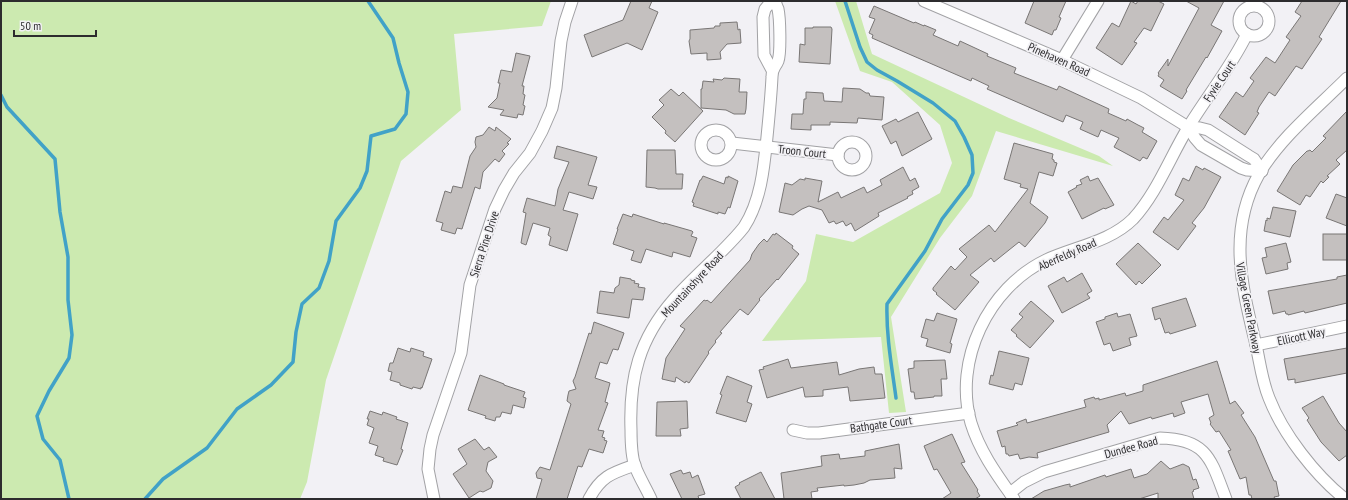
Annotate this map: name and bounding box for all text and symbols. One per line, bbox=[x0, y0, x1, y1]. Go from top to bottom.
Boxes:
scale bar bbox=[14, 12, 96, 38]
text: 50 m bbox=[20, 18, 41, 33]
street label: Pinehaven Road bbox=[1026, 39, 1092, 79]
street label: Fyvie Court bbox=[1200, 57, 1239, 105]
street label: Troon Court bbox=[777, 141, 827, 161]
street label: Sierra Pine Drive bbox=[466, 209, 502, 279]
street label: Aberfeldy Road bbox=[1036, 234, 1098, 274]
street label: Mountainshyre Road bbox=[658, 248, 726, 320]
street label: Village Green Parkway bbox=[1233, 260, 1265, 355]
street label: Ellicott Way bbox=[1276, 324, 1327, 348]
street label: Bathgate Court bbox=[849, 412, 914, 436]
street label: Dundee Road bbox=[1103, 433, 1159, 461]

